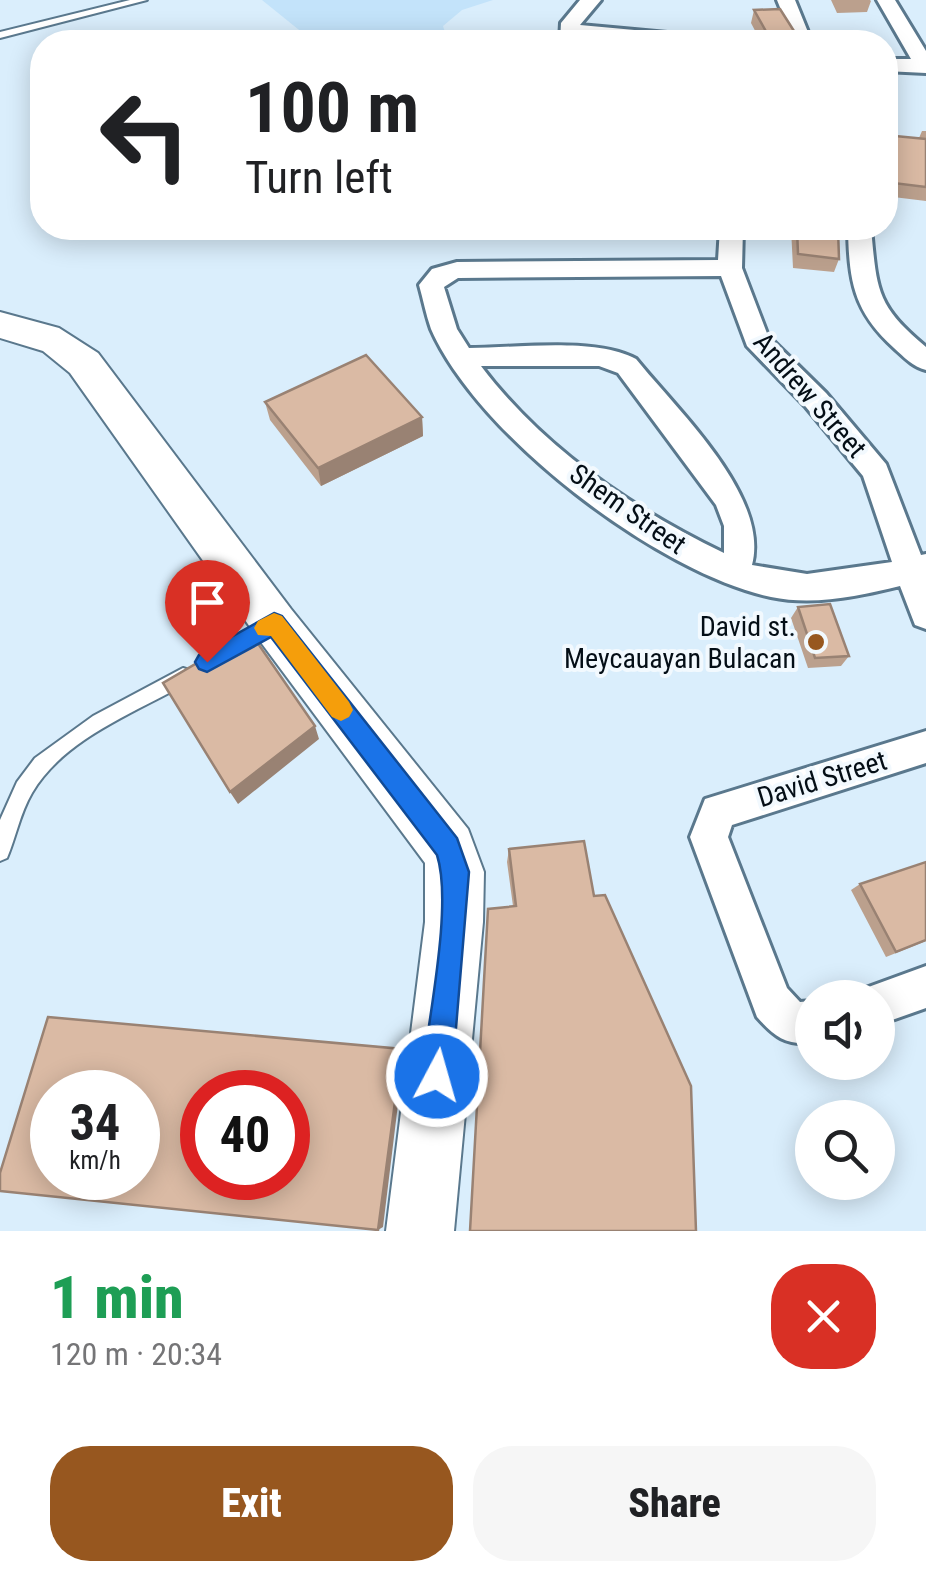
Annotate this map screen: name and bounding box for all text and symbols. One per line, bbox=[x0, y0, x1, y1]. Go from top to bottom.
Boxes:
text: 100 m bbox=[245, 67, 419, 149]
icon: left bbox=[80, 70, 210, 200]
text: Turn left bbox=[245, 151, 393, 204]
street label: Andrew Street bbox=[747, 326, 873, 464]
street label: Shem Street bbox=[564, 457, 692, 561]
pin bbox=[165, 560, 250, 663]
icon: arrive bbox=[180, 575, 235, 630]
place label: David st. Meycauayan Bulacan bbox=[564, 610, 796, 675]
marker: David st. Meycauayan Bulacan bbox=[805, 631, 827, 653]
street label: David Street bbox=[753, 744, 891, 814]
map controls bbox=[795, 980, 895, 1200]
button: sound bbox=[795, 980, 895, 1080]
position arrow bbox=[385, 1024, 489, 1128]
speed limit sign: 40 bbox=[180, 1070, 310, 1200]
text: 34 bbox=[70, 1094, 120, 1152]
button: search bbox=[795, 1100, 895, 1200]
text: km/h bbox=[69, 1146, 121, 1175]
text: 1 min bbox=[50, 1262, 184, 1333]
button: close bbox=[771, 1264, 876, 1369]
text: 120 m · 20:34 bbox=[50, 1335, 222, 1373]
button: Exit bbox=[50, 1446, 453, 1561]
button: Share bbox=[473, 1446, 876, 1561]

